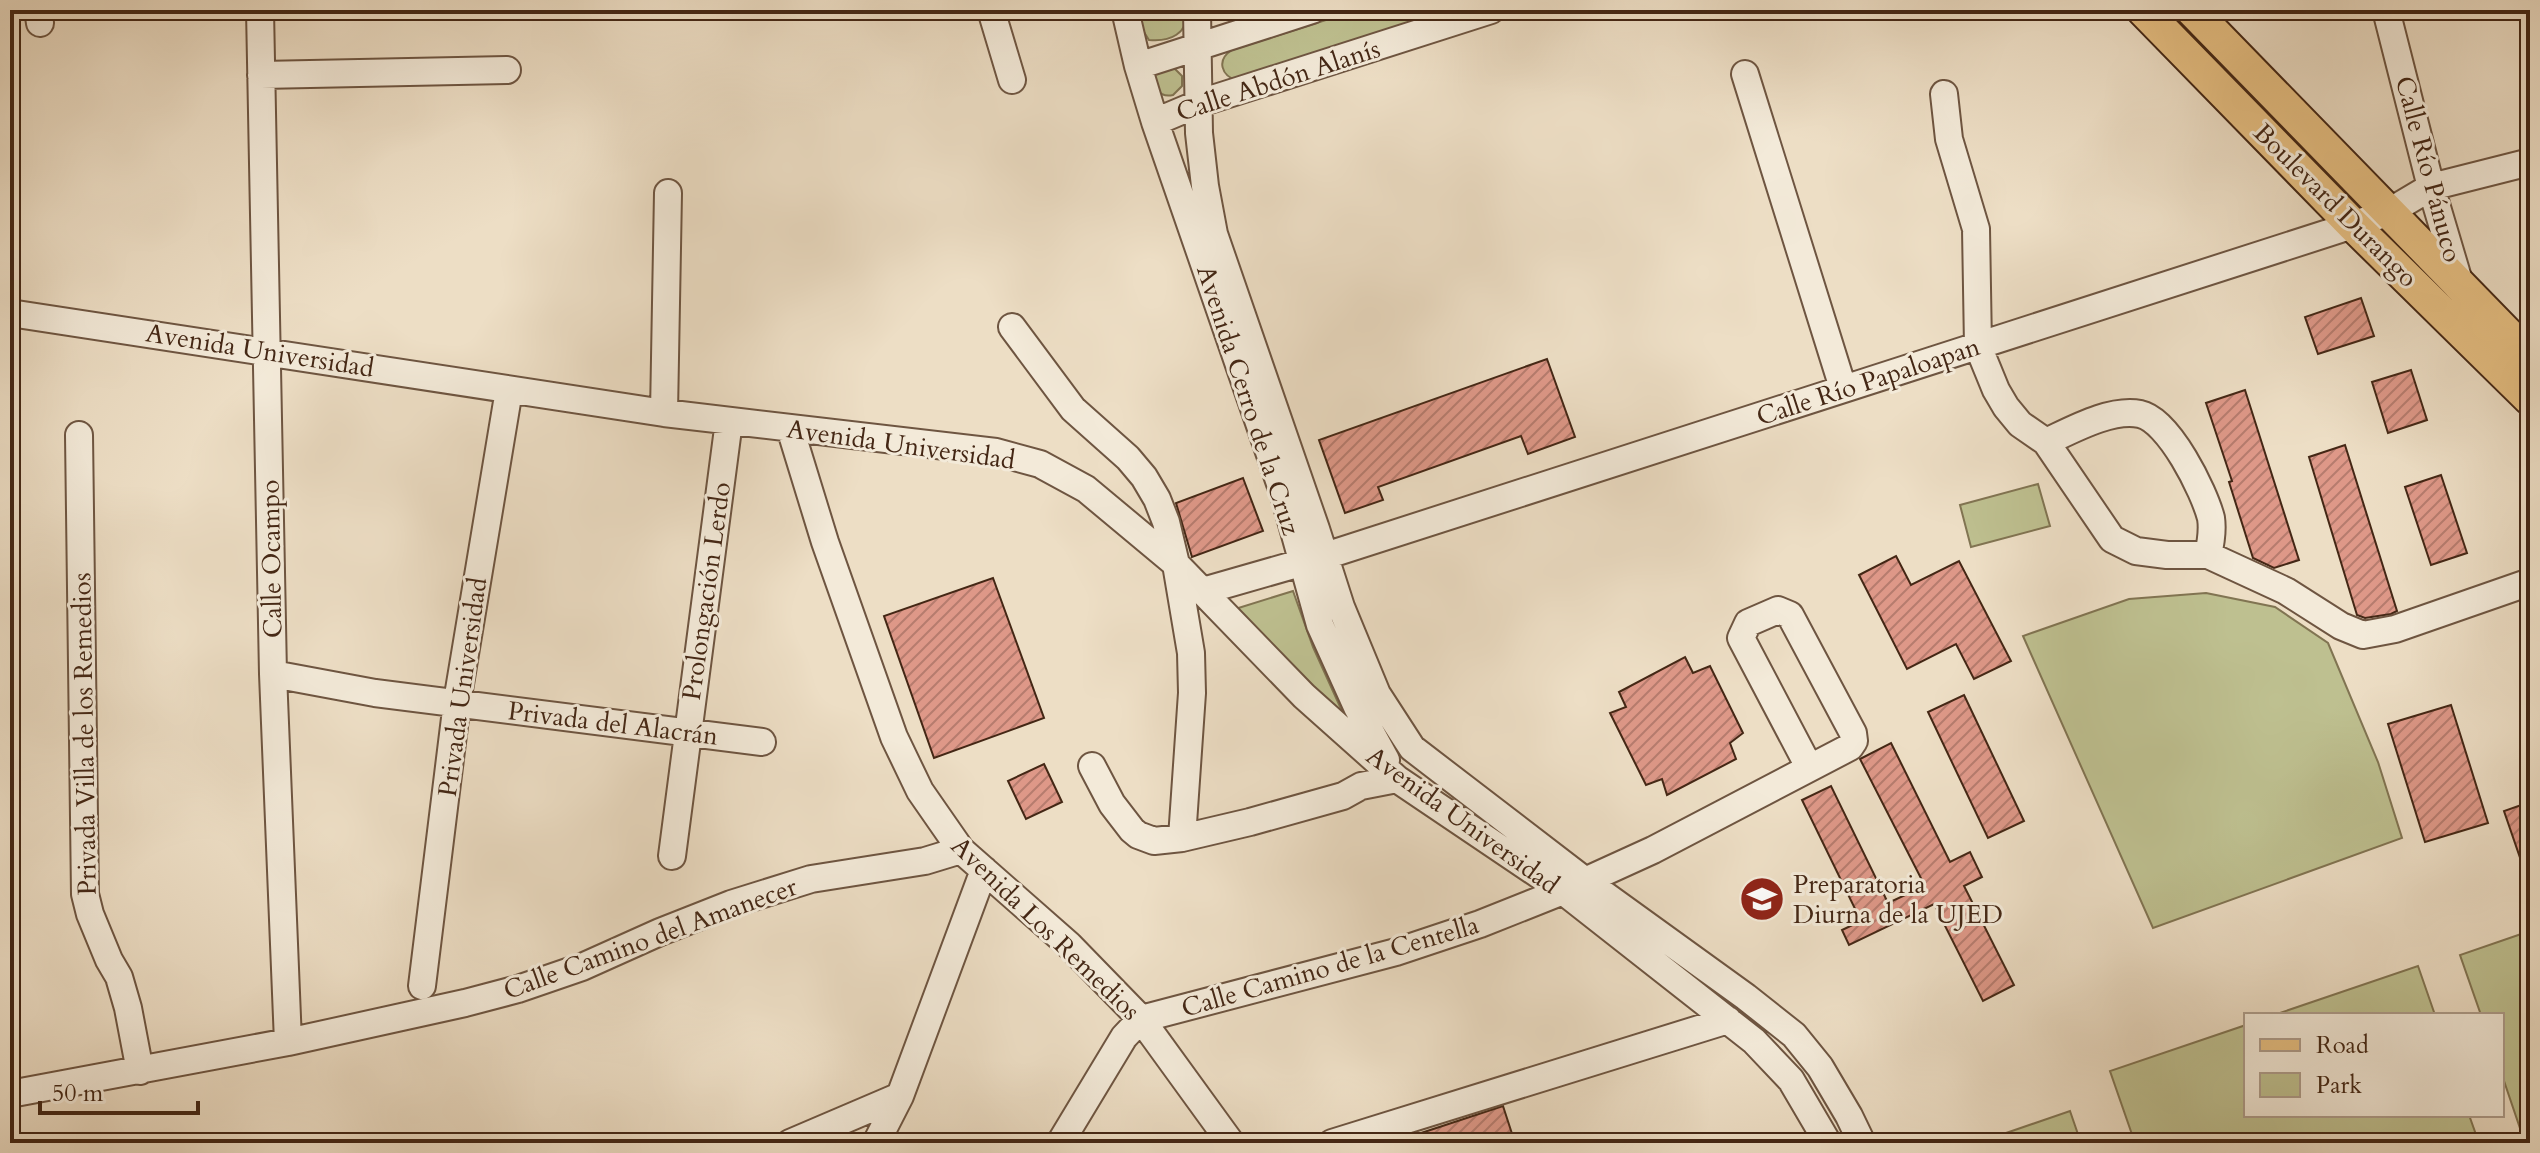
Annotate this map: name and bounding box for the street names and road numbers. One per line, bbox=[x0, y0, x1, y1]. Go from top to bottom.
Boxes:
street label: Calle Abdón Alanís bbox=[1172, 31, 1385, 130]
street label: Calle Río Pánuco bbox=[2387, 72, 2470, 266]
street label: Boulevard Durango bbox=[2246, 116, 2425, 295]
street label: Avenida Cerro de la Cruz bbox=[1188, 261, 1309, 540]
street label: Avenida Universidad bbox=[143, 315, 377, 386]
street label: Calle Río Papaloapan bbox=[1752, 329, 1985, 434]
street label: Avenida Universidad bbox=[784, 411, 1018, 478]
street label: Calle Ocampo bbox=[253, 479, 290, 639]
street label: Prolongación Lerdo bbox=[674, 480, 739, 702]
street label: Privada Villa de los Remedios bbox=[64, 572, 105, 896]
street label: Privada Universidad bbox=[430, 575, 495, 799]
street label: Privada del Alacrán bbox=[506, 693, 720, 754]
street label: Avenida Universidad bbox=[1359, 739, 1566, 902]
street label: Avenida Los Remedios bbox=[943, 829, 1148, 1028]
street label: Calle Camino del Amanecer bbox=[499, 869, 802, 1008]
street label: Calle Camino de la Centella bbox=[1177, 907, 1483, 1026]

